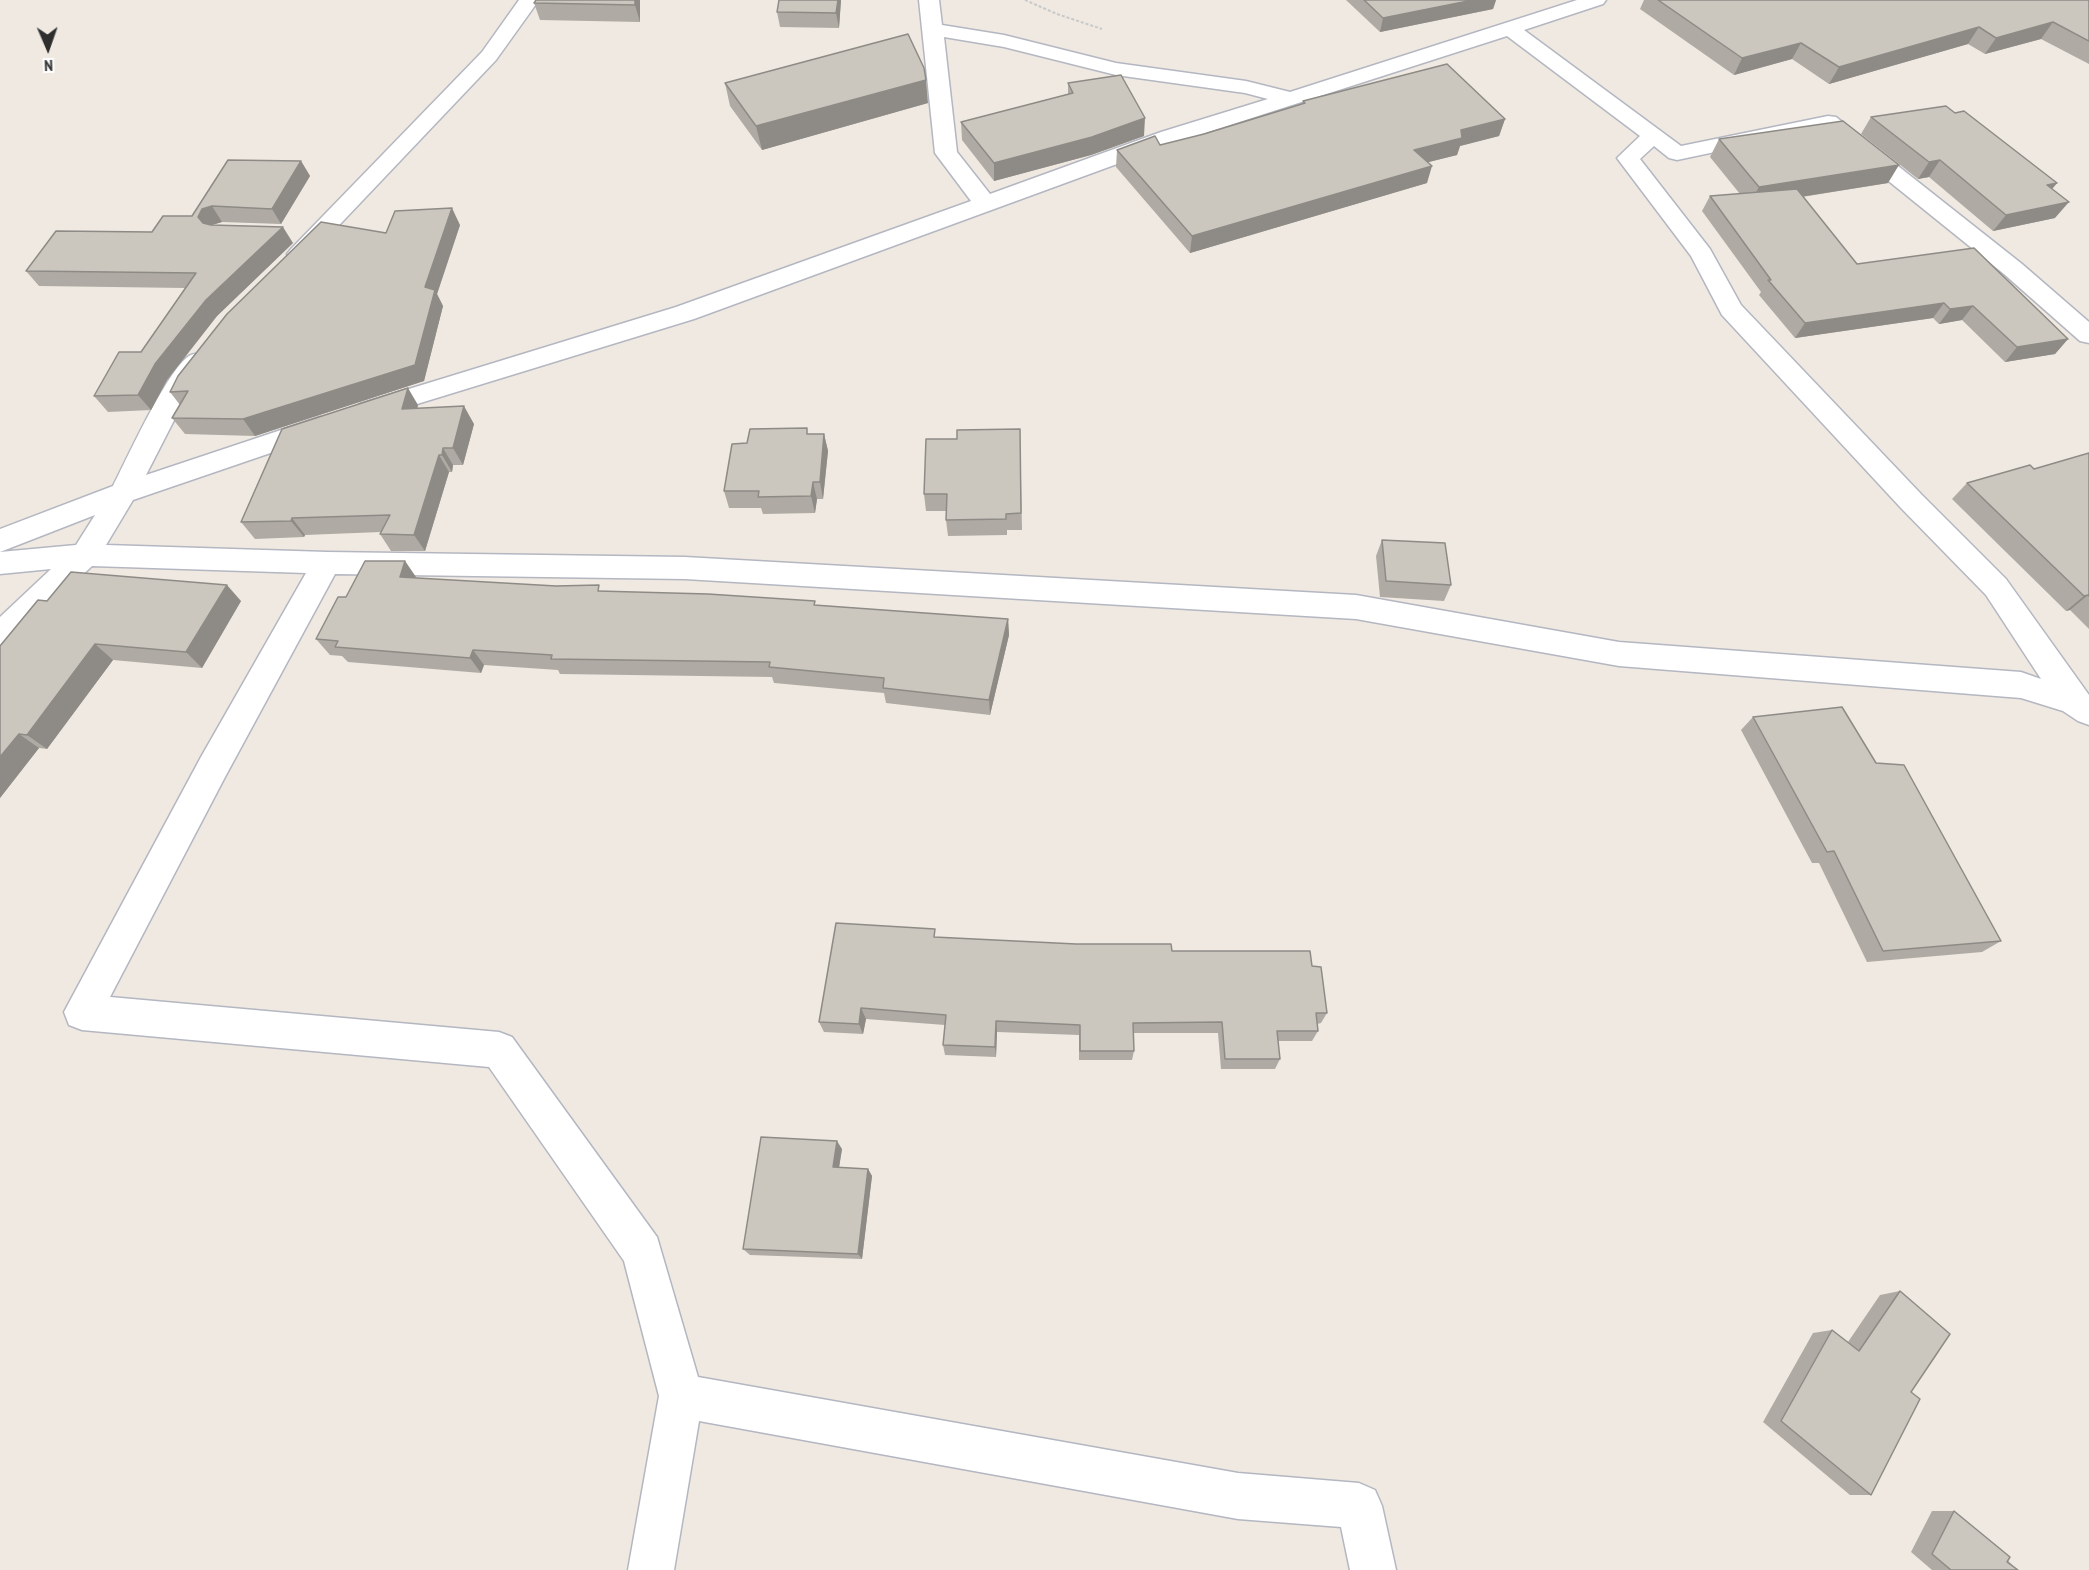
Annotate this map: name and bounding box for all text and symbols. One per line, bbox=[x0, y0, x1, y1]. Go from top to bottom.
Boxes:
north arrow bbox=[18, 18, 78, 78]
text: N bbox=[44, 56, 53, 76]

